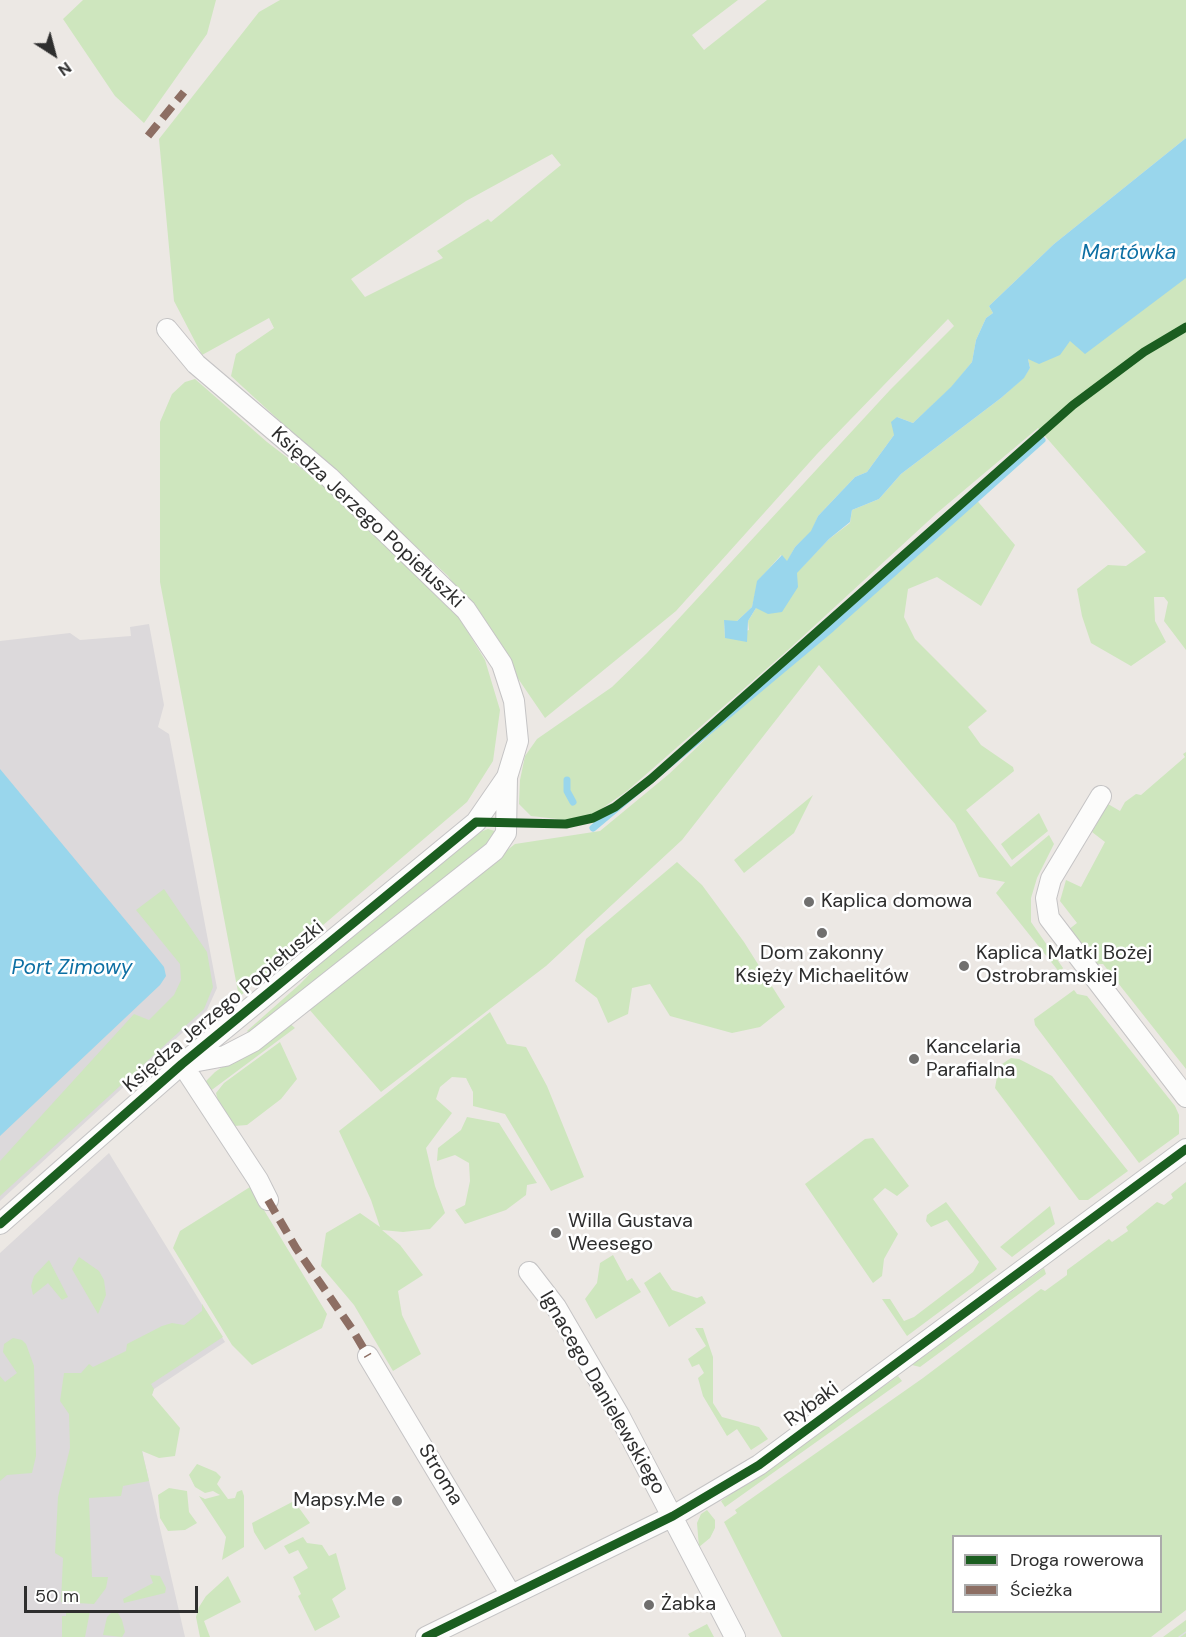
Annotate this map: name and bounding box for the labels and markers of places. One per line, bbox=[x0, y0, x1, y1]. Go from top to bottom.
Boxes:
place label: Kaplica domowa bbox=[821, 890, 972, 914]
marker: Kaplica domowa bbox=[802, 895, 816, 909]
marker: Dom zakonny Księży Michaelitów bbox=[815, 926, 829, 940]
place label: Dom zakonny Księży Michaelitów bbox=[735, 942, 909, 989]
place label: Kaplica Matki Bożej Ostrobramskiej bbox=[976, 942, 1152, 989]
marker: Kaplica Matki Bożej Ostrobramskiej bbox=[957, 959, 971, 973]
place label: Kancelaria Parafialna bbox=[926, 1036, 1021, 1083]
marker: Kancelaria Parafialna bbox=[907, 1052, 921, 1066]
place label: Willa Gustava Weesego bbox=[568, 1210, 693, 1257]
marker: Willa Gustava Weesego bbox=[549, 1226, 563, 1240]
place label: Mapsy.Me bbox=[293, 1489, 385, 1513]
marker: Mapsy.Me bbox=[390, 1494, 404, 1508]
place label: Żabka bbox=[661, 1593, 716, 1617]
marker: Żabka bbox=[642, 1598, 656, 1612]

